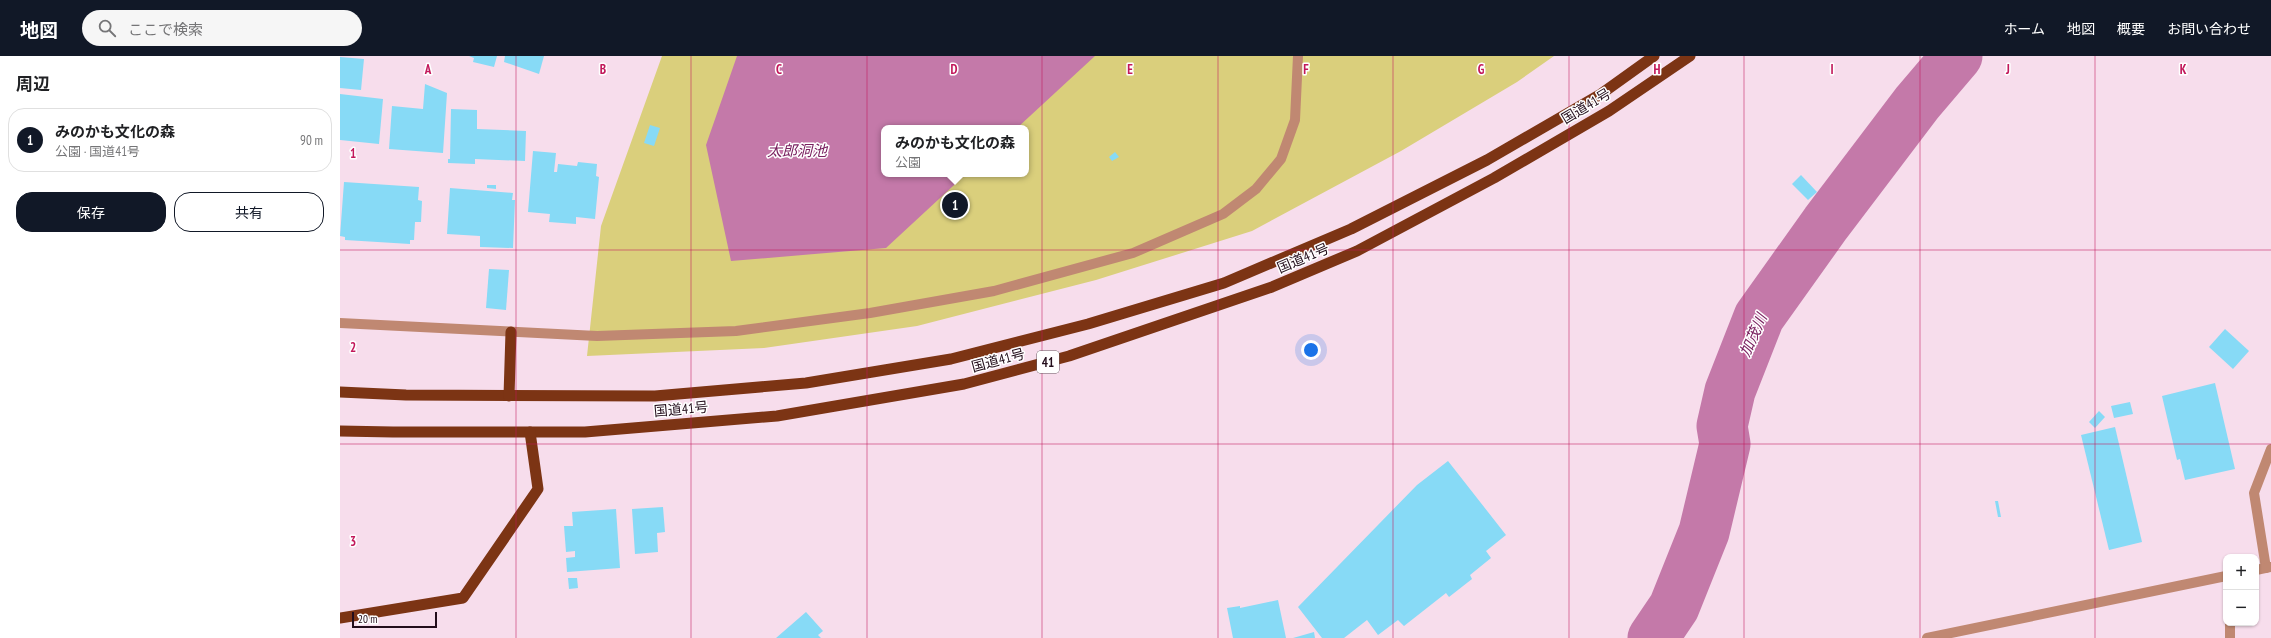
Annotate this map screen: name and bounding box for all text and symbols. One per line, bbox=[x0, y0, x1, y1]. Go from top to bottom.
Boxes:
search box bbox=[82, 10, 362, 46]
icon: search bbox=[96, 17, 118, 39]
text: 地図 bbox=[20, 18, 58, 42]
text: ここで検索 bbox=[128, 20, 203, 39]
text: ホーム bbox=[2003, 20, 2045, 38]
text: 地図 bbox=[2067, 20, 2095, 38]
text: 概要 bbox=[2117, 20, 2145, 38]
text: お問い合わせ bbox=[2167, 20, 2251, 38]
text: A bbox=[424, 61, 432, 78]
text: B bbox=[600, 61, 606, 78]
text: C bbox=[776, 61, 782, 78]
text: D bbox=[951, 61, 958, 78]
text: E bbox=[1127, 61, 1133, 78]
text: F bbox=[1303, 61, 1309, 78]
text: G bbox=[1478, 61, 1485, 78]
text: H bbox=[1654, 61, 1661, 78]
text: I bbox=[1830, 61, 1834, 78]
text: J bbox=[2005, 61, 2010, 78]
text: K bbox=[2180, 61, 2187, 78]
text: 周辺 bbox=[16, 73, 50, 95]
street label: 国道41号 bbox=[1558, 84, 1614, 128]
text: みのかも文化の森 bbox=[55, 122, 175, 141]
popup bbox=[881, 125, 1029, 177]
text: 1 bbox=[27, 132, 33, 149]
text: 90 m bbox=[300, 132, 323, 149]
text: みのかも文化の森 bbox=[895, 133, 1015, 152]
water label: 太郎洞池 bbox=[767, 141, 829, 160]
text: 公園 · 国道41号 bbox=[55, 143, 140, 160]
text: 1 bbox=[350, 145, 356, 162]
text: 公園 bbox=[895, 154, 921, 171]
pin: 1 bbox=[942, 190, 968, 220]
button: 保存 bbox=[16, 192, 166, 232]
button: 共有 bbox=[174, 192, 324, 232]
street label: 国道41号 bbox=[1274, 239, 1332, 277]
water label: 加茂川 bbox=[1735, 309, 1772, 359]
text: 2 bbox=[350, 339, 356, 356]
your location bbox=[1301, 340, 1321, 360]
street label: 国道41号 bbox=[969, 344, 1027, 376]
road number: 41 bbox=[1037, 351, 1059, 373]
street label: 国道41号 bbox=[653, 398, 709, 420]
text: 3 bbox=[350, 533, 356, 550]
map controls bbox=[2223, 554, 2259, 626]
button: + bbox=[2223, 554, 2259, 590]
button: − bbox=[2223, 590, 2259, 626]
scale bar bbox=[352, 610, 437, 629]
text: 20 m bbox=[358, 612, 377, 626]

